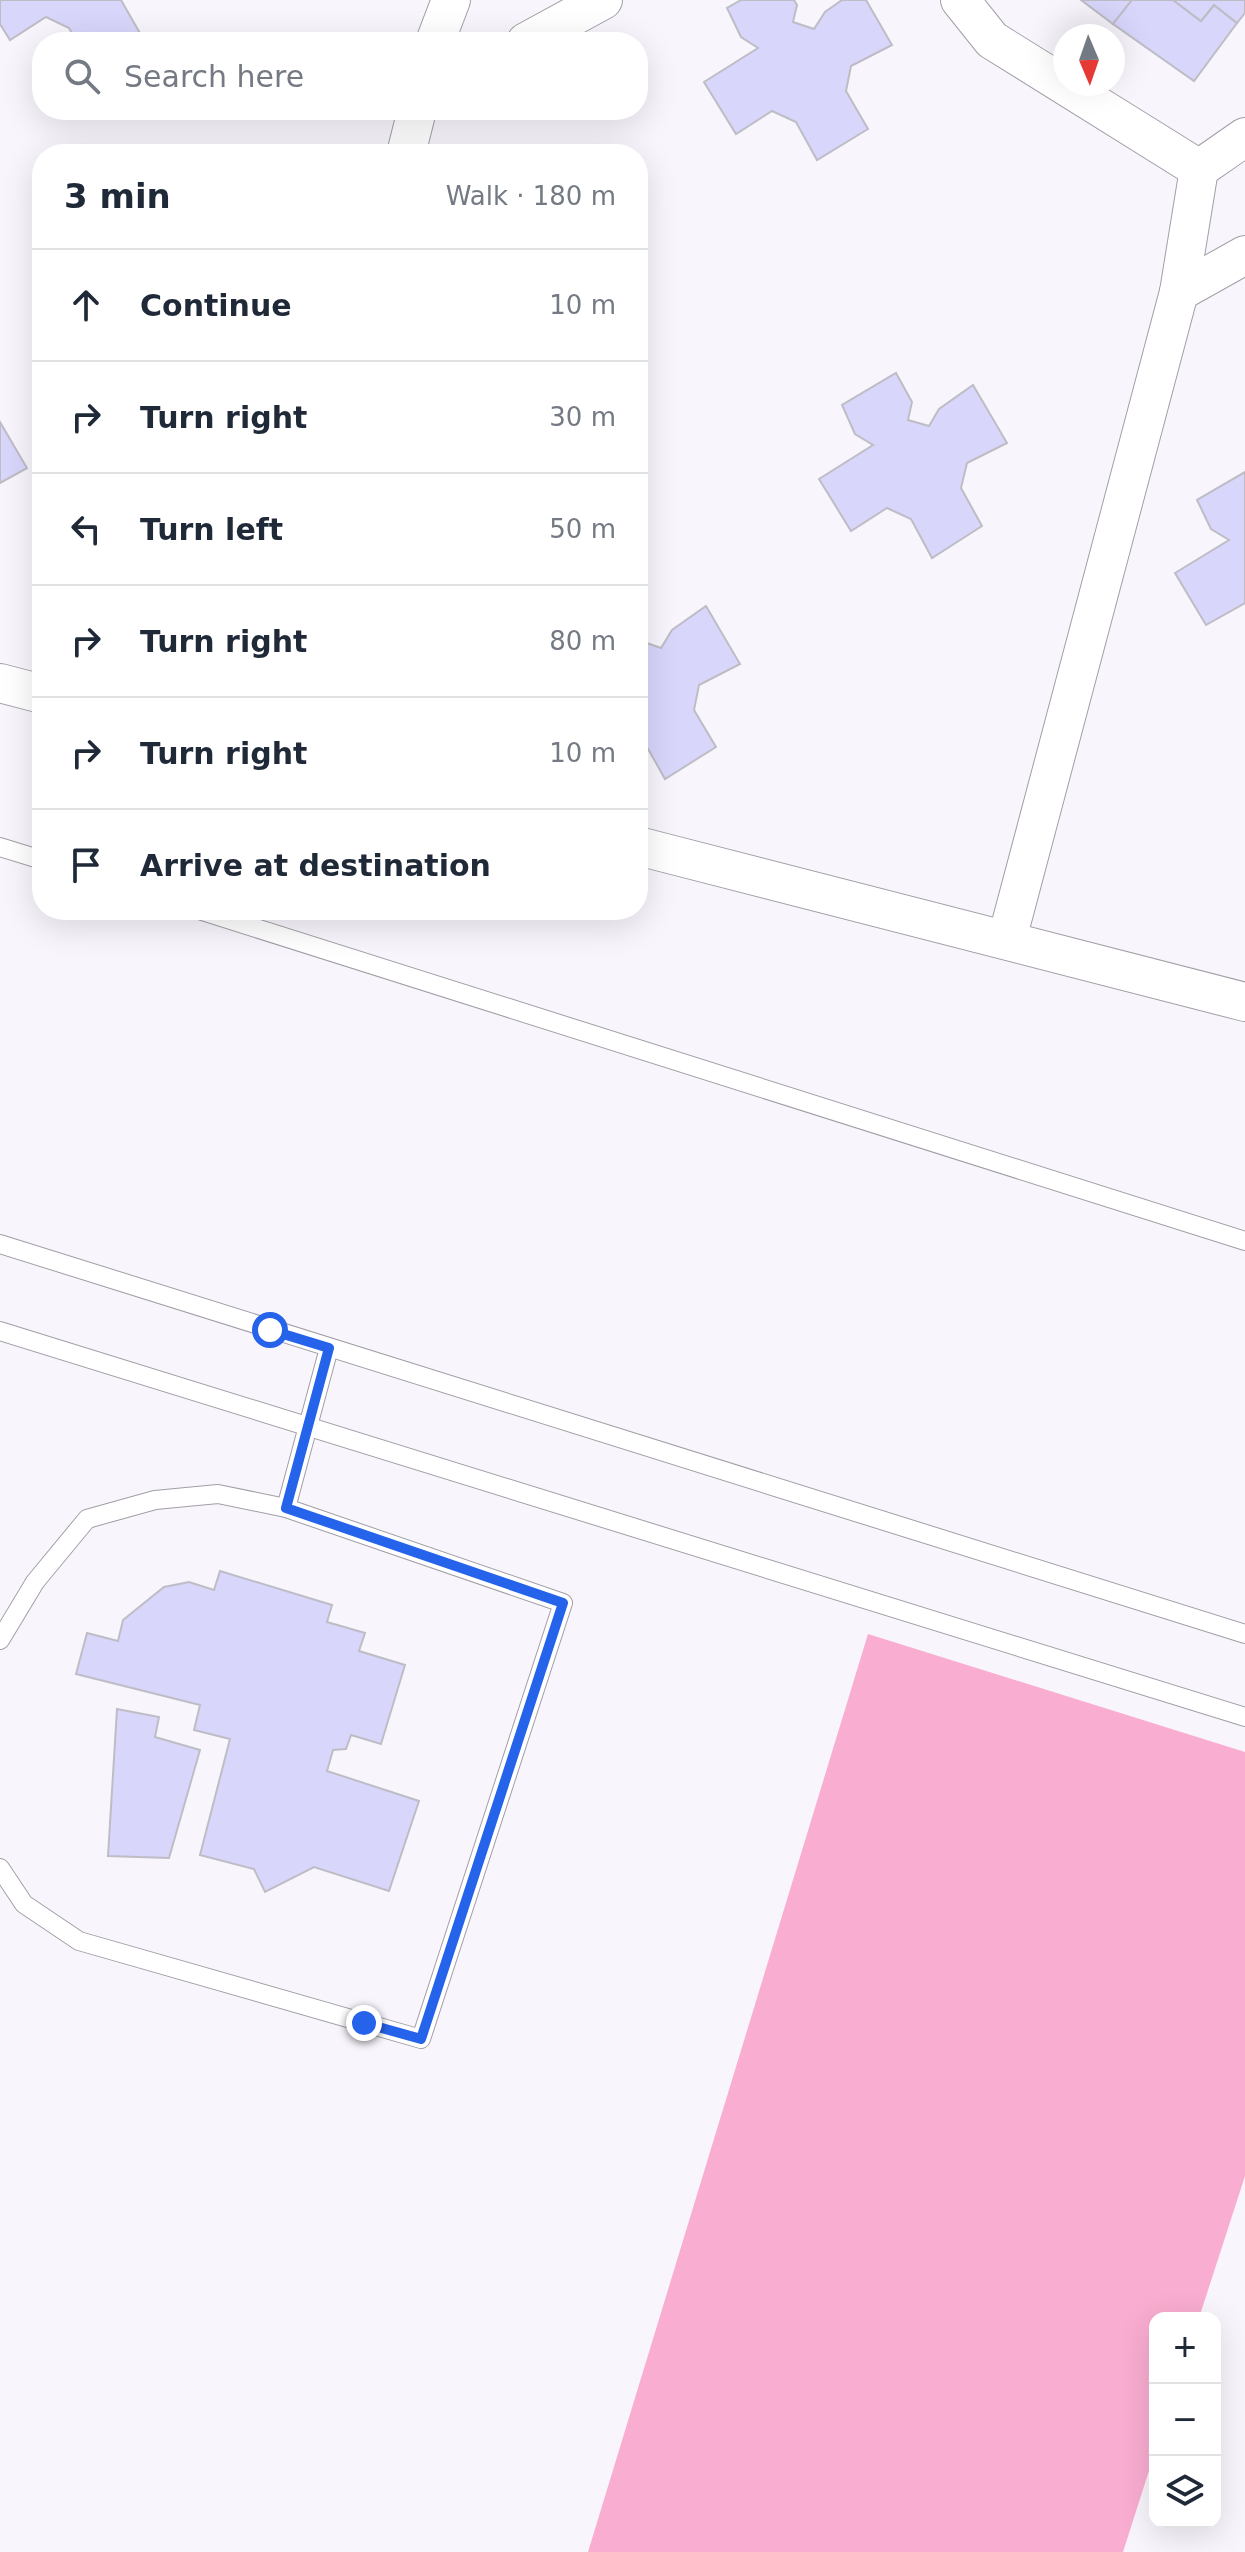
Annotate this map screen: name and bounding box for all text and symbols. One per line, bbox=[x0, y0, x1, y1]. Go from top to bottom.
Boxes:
north arrow bbox=[1053, 24, 1125, 96]
search box bbox=[32, 32, 648, 120]
icon: search bbox=[60, 54, 104, 98]
text: Search here bbox=[124, 59, 304, 94]
text: 3 min bbox=[64, 176, 171, 216]
text: Walk · 180 m bbox=[446, 181, 616, 211]
icon: ahead bbox=[64, 283, 108, 327]
text: Continue bbox=[140, 288, 292, 323]
text: 10 m bbox=[549, 290, 616, 320]
icon: right bbox=[64, 395, 108, 439]
text: Turn right bbox=[140, 400, 307, 435]
text: 30 m bbox=[549, 402, 616, 432]
icon: left bbox=[64, 507, 108, 551]
text: Turn left bbox=[140, 512, 283, 547]
text: 50 m bbox=[549, 514, 616, 544]
icon: right bbox=[64, 619, 108, 663]
text: Turn right bbox=[140, 624, 307, 659]
text: 80 m bbox=[549, 626, 616, 656]
icon: right bbox=[64, 731, 108, 775]
text: Turn right bbox=[140, 736, 307, 771]
text: 10 m bbox=[549, 738, 616, 768]
icon: arrive bbox=[64, 843, 108, 887]
text: Arrive at destination bbox=[140, 848, 491, 883]
route start bbox=[252, 1312, 288, 1348]
route end bbox=[346, 2005, 382, 2041]
map controls bbox=[1149, 2312, 1221, 2528]
button: + bbox=[1149, 2312, 1221, 2384]
button: − bbox=[1149, 2384, 1221, 2456]
button: layers bbox=[1149, 2456, 1221, 2528]

